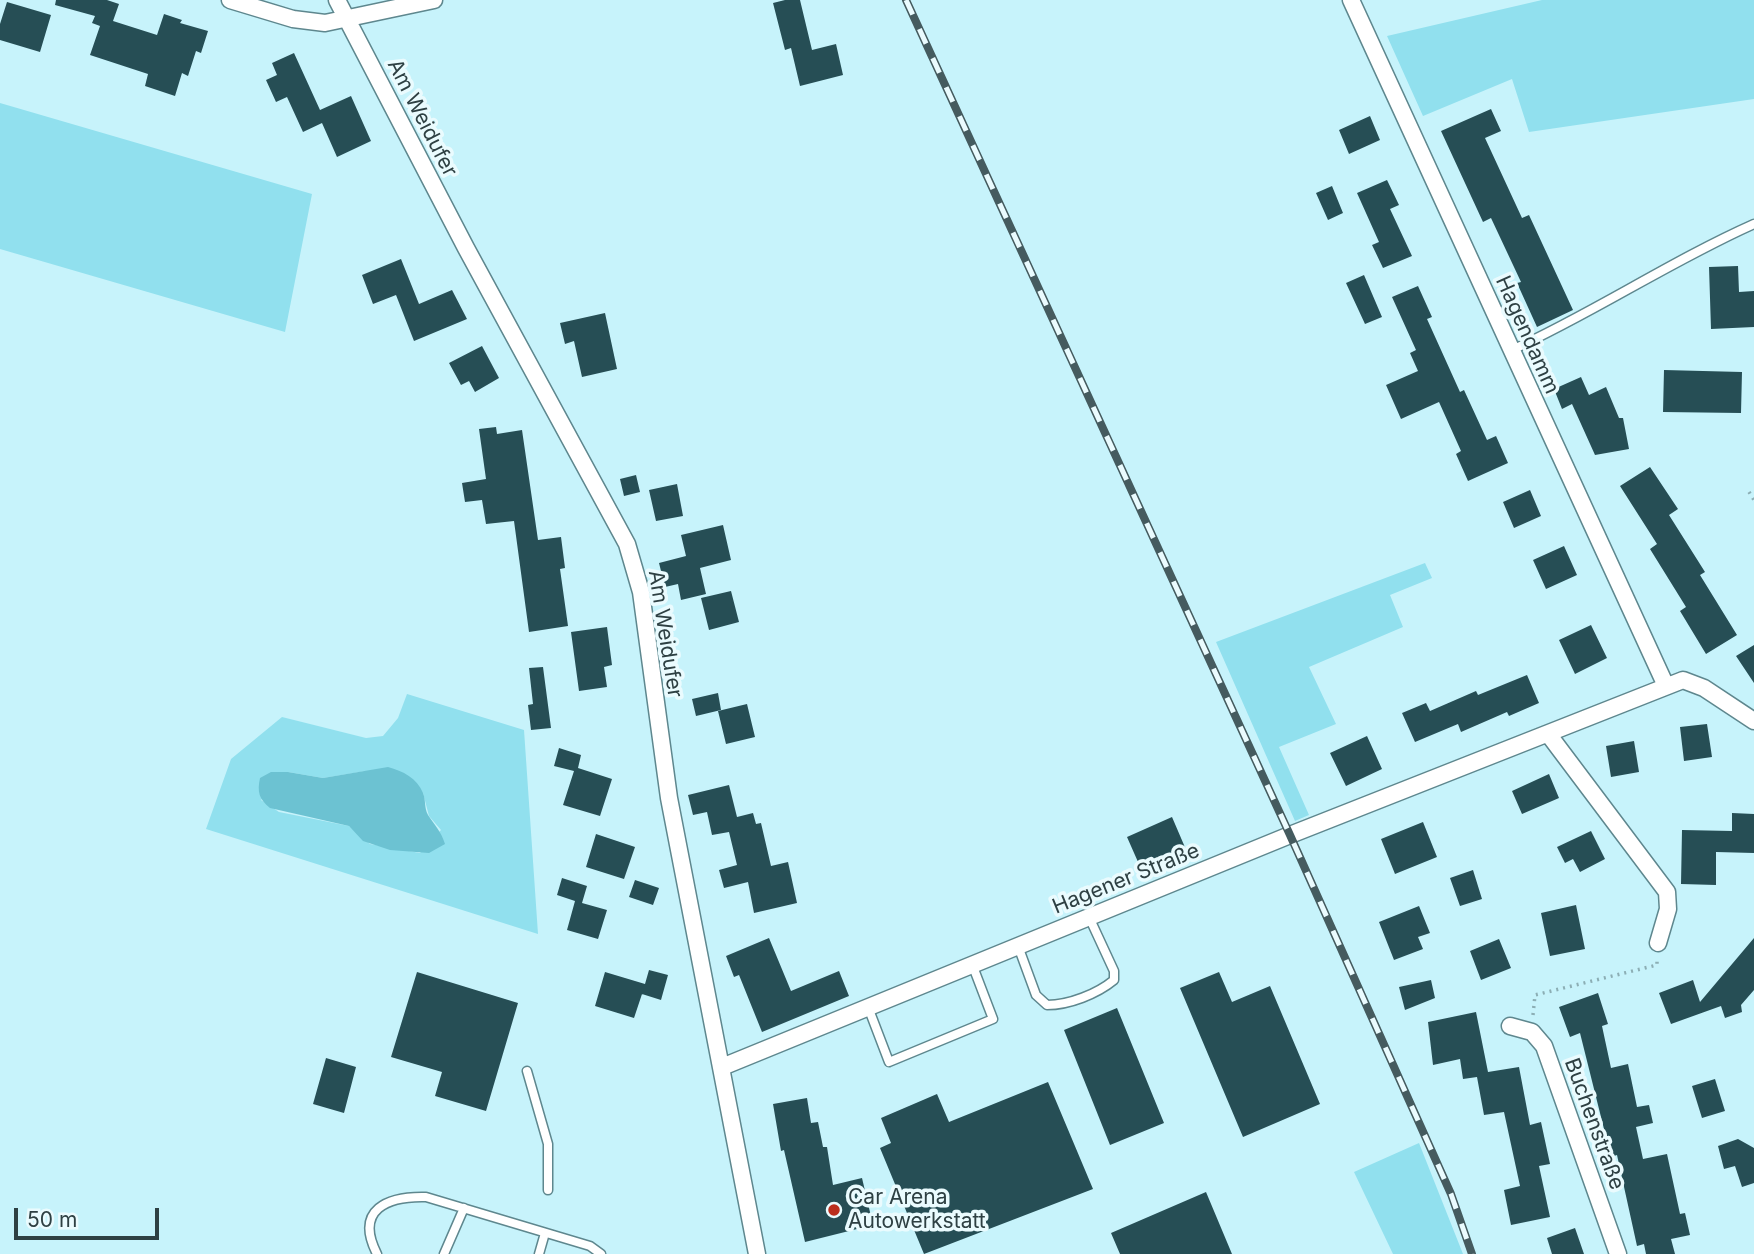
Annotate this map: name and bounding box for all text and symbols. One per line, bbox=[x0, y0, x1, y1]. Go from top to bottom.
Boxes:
street label: Am Weidufer bbox=[382, 55, 462, 181]
street label: Hagendamm bbox=[1490, 272, 1564, 398]
street label: Am Weidufer bbox=[643, 569, 687, 699]
street label: Hagener Straße bbox=[1049, 838, 1203, 920]
street label: Buchenstraße bbox=[1559, 1055, 1629, 1193]
place label: Car Arena Autowerkstatt bbox=[848, 1185, 986, 1235]
scale bar bbox=[18, 1194, 163, 1238]
marker: Car Arena Autowerkstatt bbox=[826, 1202, 842, 1218]
text: 50 m bbox=[27, 1207, 77, 1232]

